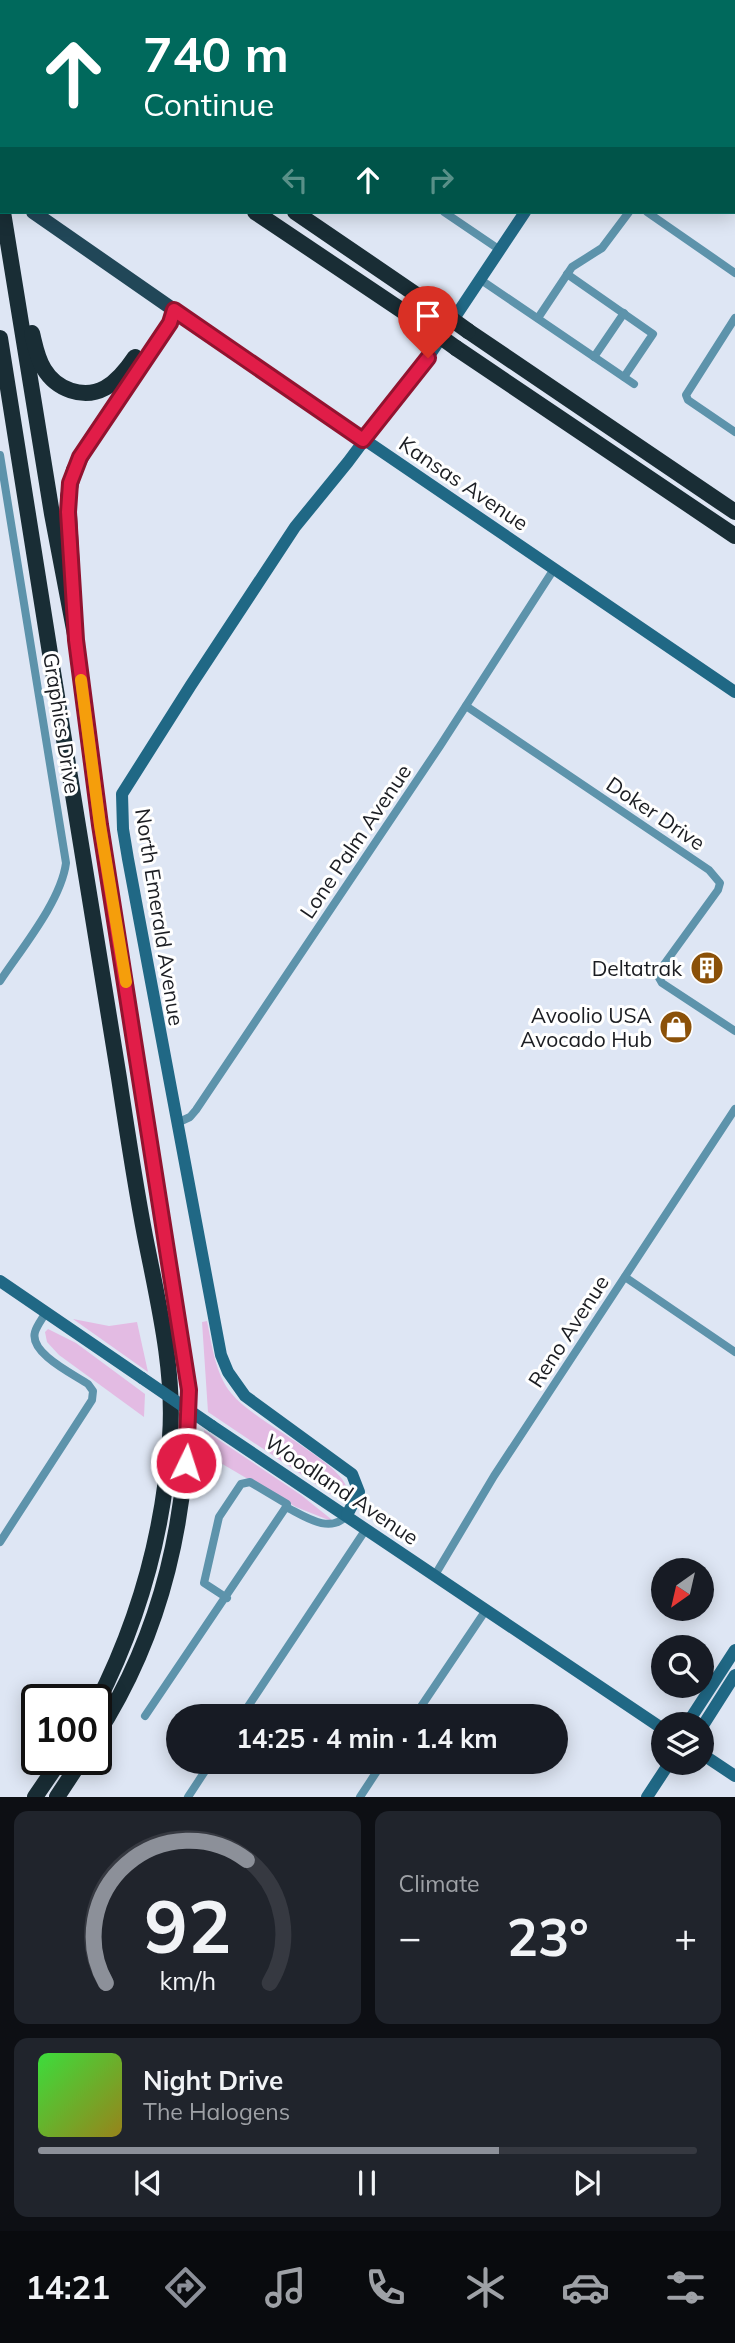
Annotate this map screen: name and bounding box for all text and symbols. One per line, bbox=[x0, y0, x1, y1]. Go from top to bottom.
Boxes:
text: 740 m bbox=[143, 23, 289, 84]
icon: ahead bbox=[28, 28, 119, 119]
text: Continue bbox=[143, 84, 274, 124]
icon: left bbox=[276, 161, 314, 199]
icon: ahead bbox=[349, 161, 387, 199]
icon: right bbox=[422, 161, 460, 199]
pin bbox=[398, 286, 458, 358]
icon: arrive bbox=[409, 297, 447, 335]
street label: Kansas Avenue bbox=[394, 430, 534, 536]
street label: Graphics Drive bbox=[38, 651, 86, 795]
street label: Lone Palm Avenue bbox=[294, 759, 416, 923]
street label: Doker Drive bbox=[602, 770, 710, 856]
street label: North Emerald Avenue bbox=[130, 807, 190, 1027]
building icon: Deltatrak bbox=[688, 949, 726, 987]
place label: Deltatrak bbox=[592, 955, 682, 981]
place label: Avoolio USA Avocado Hub bbox=[520, 1002, 653, 1052]
shop icon: Avoolio USA Avocado Hub bbox=[657, 1008, 695, 1046]
street label: Reno Avenue bbox=[522, 1270, 614, 1392]
position arrow bbox=[149, 1426, 223, 1500]
street label: Woodland Avenue bbox=[260, 1428, 424, 1550]
north arrow bbox=[651, 1558, 714, 1620]
map controls bbox=[651, 1558, 714, 1775]
button: search bbox=[651, 1635, 714, 1698]
speed limit sign: 100 bbox=[21, 1684, 112, 1775]
button: layers bbox=[651, 1712, 714, 1775]
text: 14:25 · 4 min · 1.4 km bbox=[236, 1722, 498, 1755]
text: Climate bbox=[399, 1869, 480, 1898]
text: 92 bbox=[144, 1881, 231, 1972]
text: 23° bbox=[507, 1904, 589, 1969]
text: − bbox=[399, 1913, 421, 1961]
text: + bbox=[674, 1913, 697, 1961]
text: km/h bbox=[159, 1965, 216, 1996]
text: Night Drive bbox=[143, 2064, 283, 2097]
text: The Halogens bbox=[143, 2097, 290, 2126]
icon: previous bbox=[129, 2164, 167, 2202]
icon: pause bbox=[348, 2164, 386, 2202]
icon: next bbox=[568, 2164, 606, 2202]
icon: directions bbox=[161, 2263, 210, 2312]
icon: music bbox=[261, 2263, 310, 2312]
icon: phone bbox=[361, 2263, 410, 2312]
icon: climate bbox=[461, 2263, 510, 2312]
icon: car bbox=[561, 2263, 610, 2312]
icon: filters bbox=[661, 2263, 710, 2312]
text: 14:21 bbox=[25, 2267, 110, 2307]

